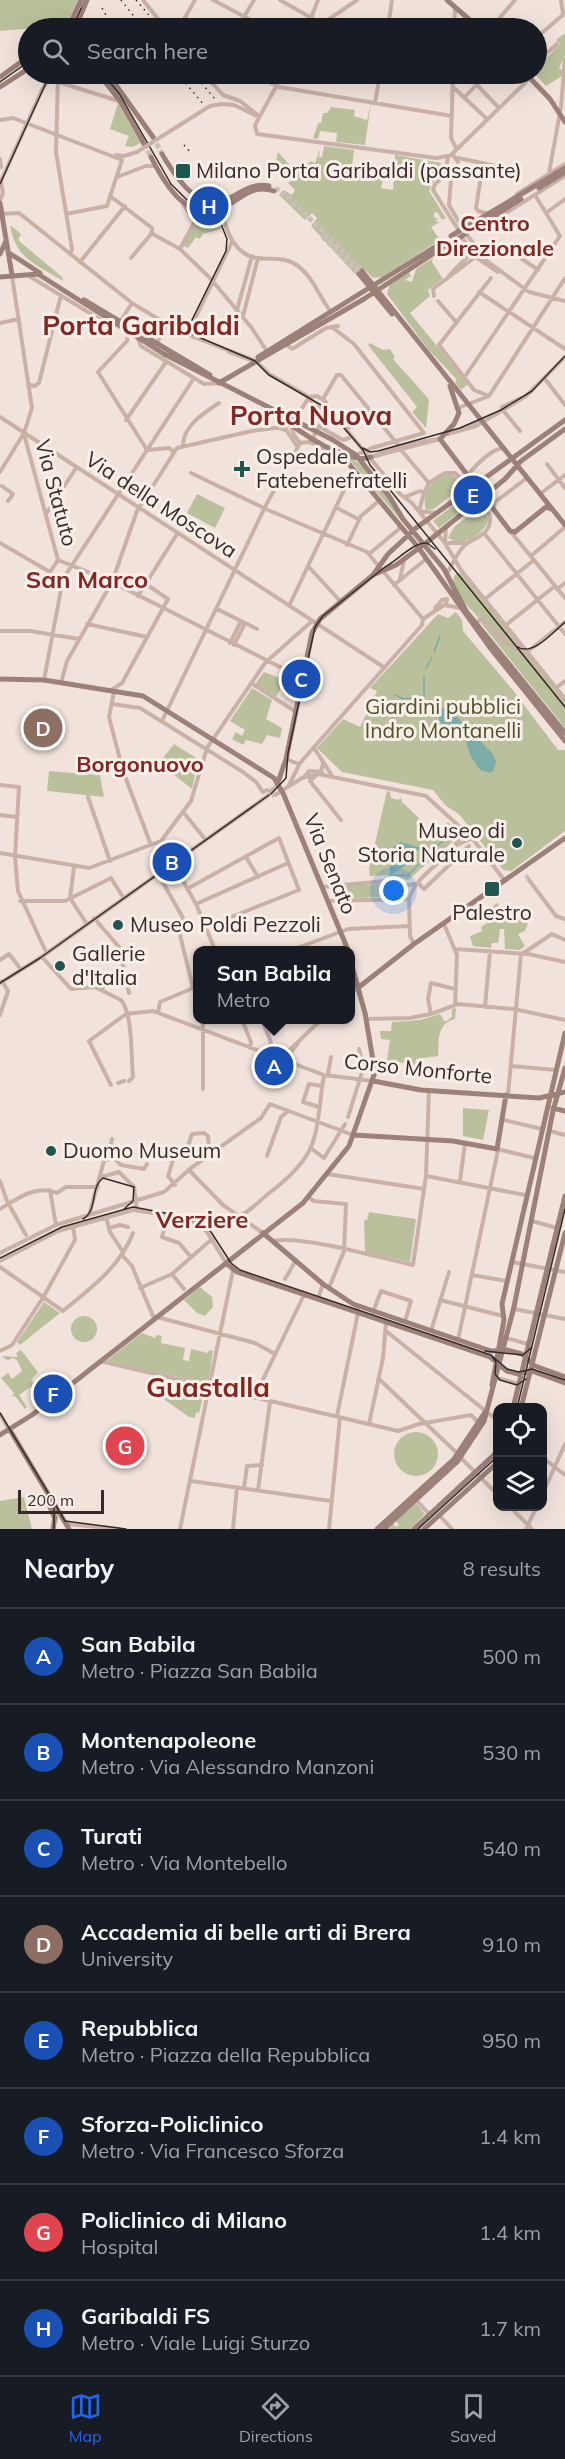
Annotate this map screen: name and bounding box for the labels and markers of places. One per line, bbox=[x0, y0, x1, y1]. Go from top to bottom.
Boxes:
place label: Milano Porta Garibaldi (passante) bbox=[196, 157, 522, 183]
marker: Milano Porta Garibaldi (passante) bbox=[174, 162, 192, 180]
pin: H bbox=[190, 184, 228, 228]
place label: Ospedale Fatebenefratelli bbox=[256, 443, 407, 493]
marker: Ospedale Fatebenefratelli bbox=[233, 460, 251, 478]
pin: E bbox=[454, 472, 492, 518]
pin: C bbox=[282, 656, 320, 702]
pin: D bbox=[24, 706, 63, 750]
place label: Museo di Storia Naturale bbox=[358, 817, 505, 867]
marker: Museo di Storia Naturale bbox=[510, 836, 524, 850]
pin: B bbox=[152, 840, 192, 884]
marker: Palestro bbox=[483, 880, 501, 898]
place label: Palestro bbox=[452, 899, 532, 925]
place label: Museo Poldi Pezzoli bbox=[130, 911, 321, 937]
marker: Museo Poldi Pezzoli bbox=[111, 918, 125, 932]
place label: Gallerie d'Italia bbox=[72, 940, 145, 990]
marker: Gallerie d'Italia bbox=[53, 959, 67, 973]
pin: A bbox=[254, 1044, 294, 1088]
place label: Duomo Museum bbox=[63, 1137, 221, 1163]
marker: Duomo Museum bbox=[44, 1144, 58, 1158]
pin: F bbox=[34, 1372, 72, 1416]
pin: G bbox=[106, 1424, 144, 1468]

